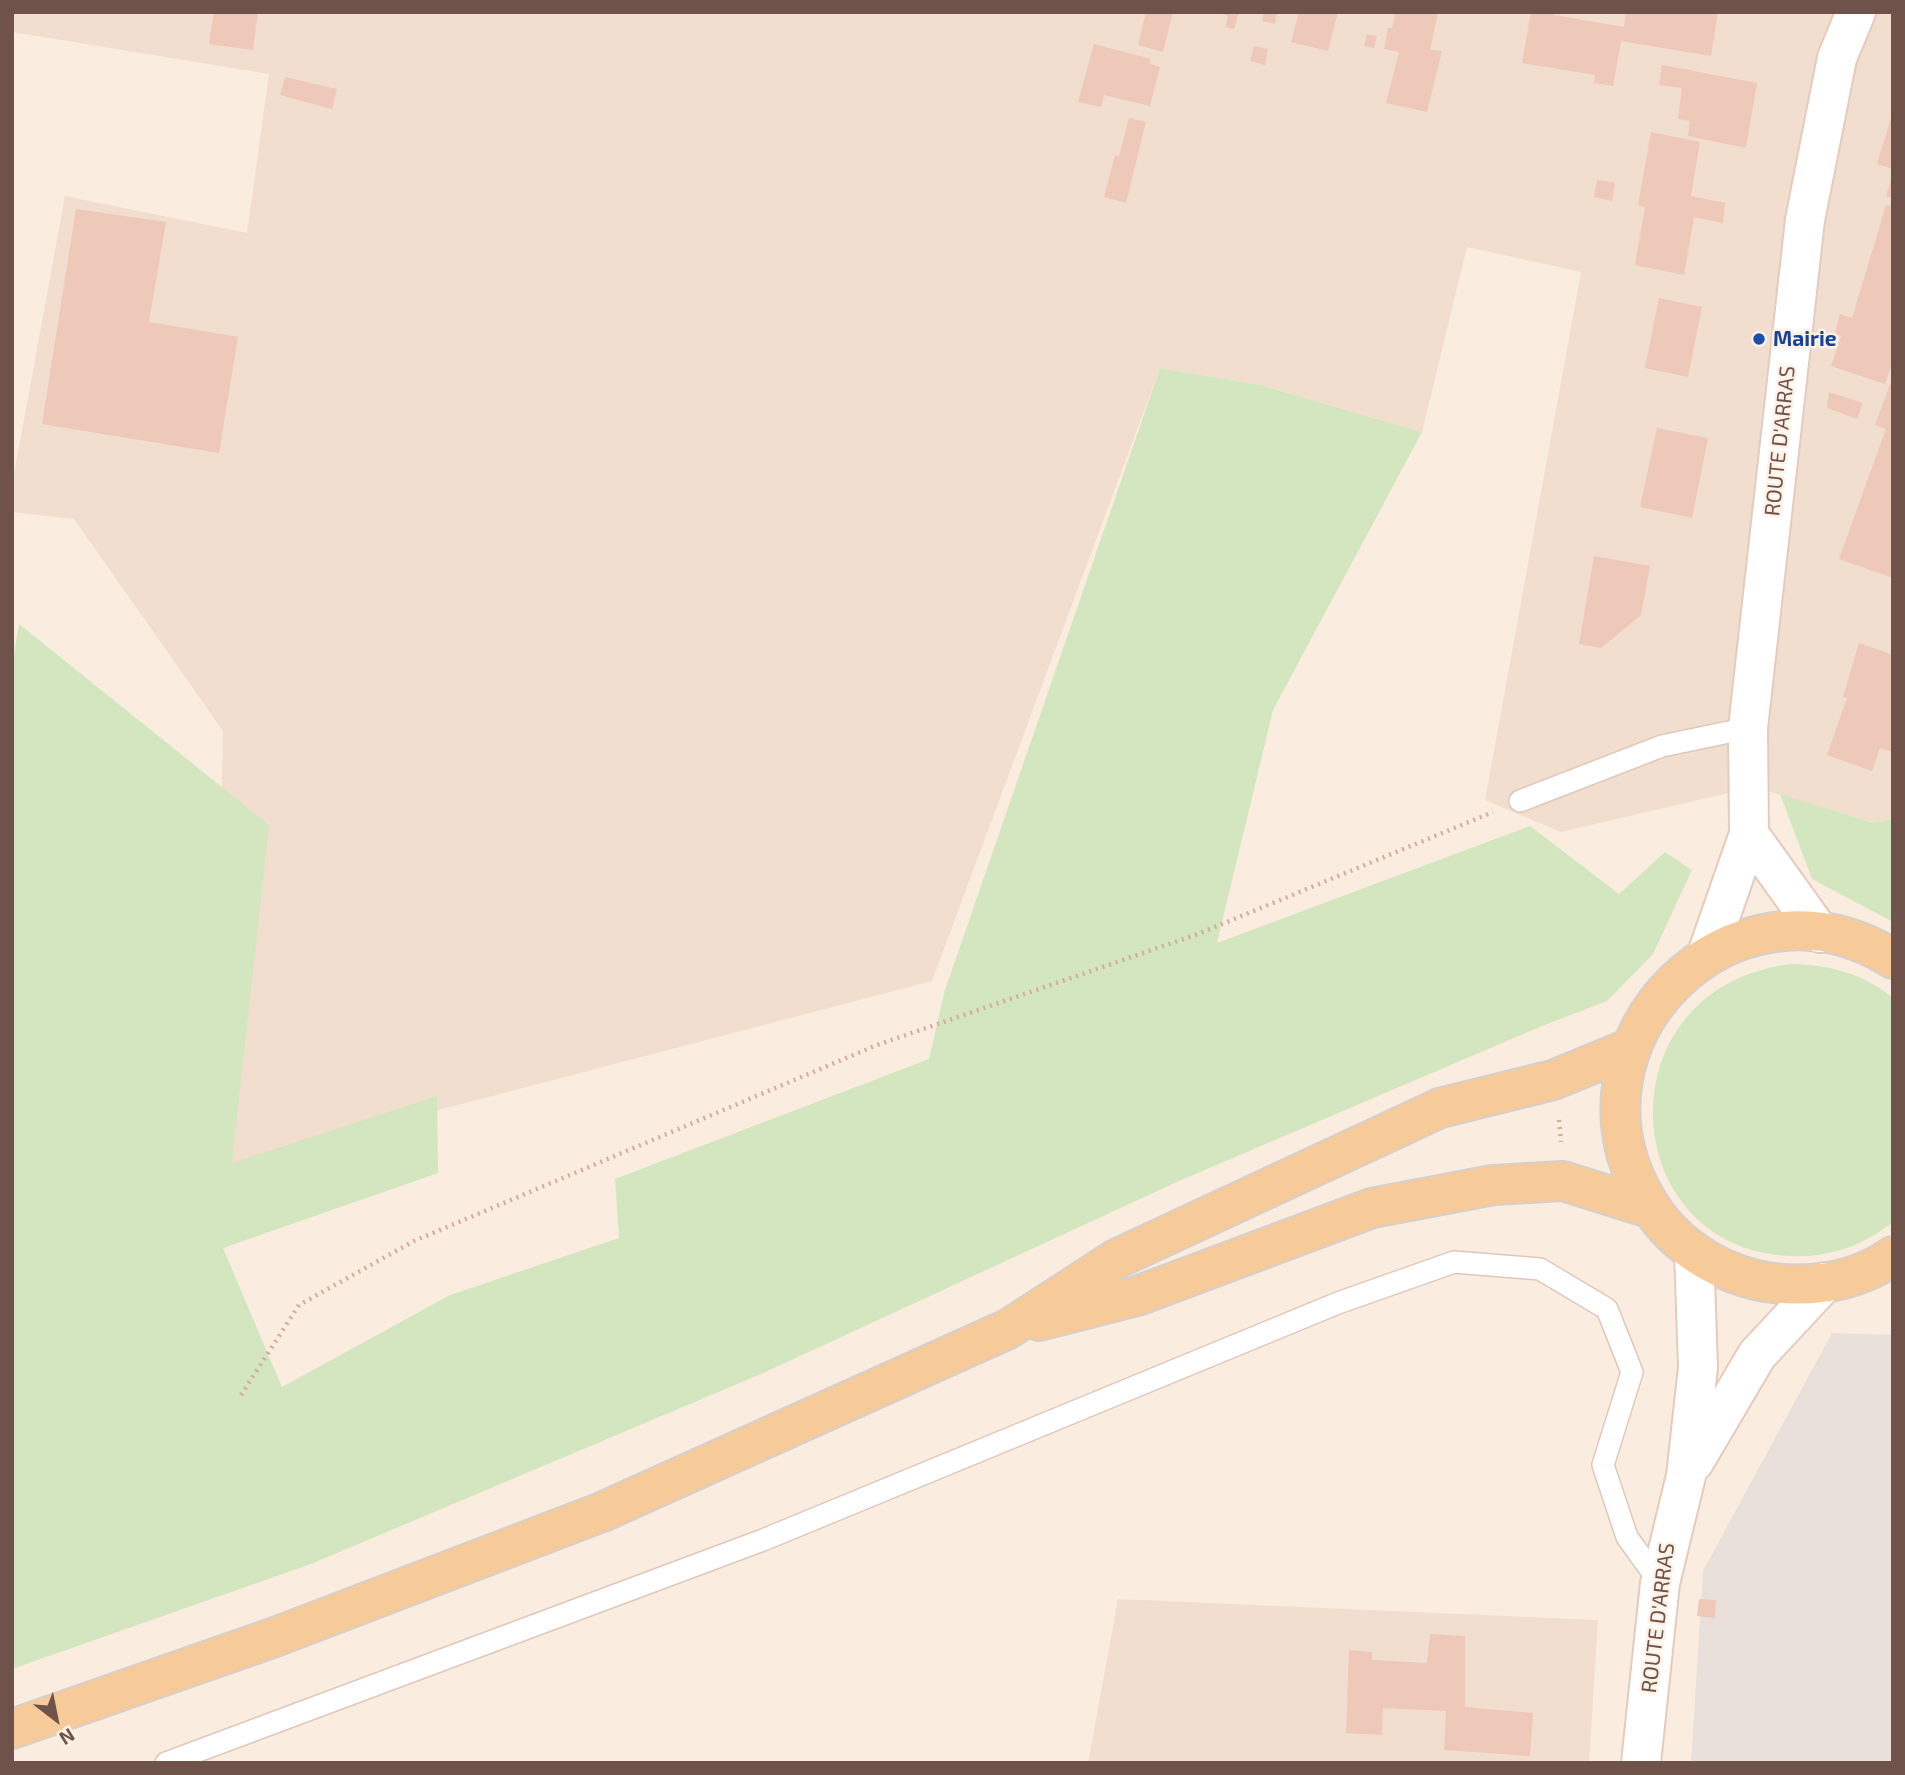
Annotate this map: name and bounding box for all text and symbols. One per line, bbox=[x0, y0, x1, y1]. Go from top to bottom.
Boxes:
place label: Mairie bbox=[1773, 326, 1837, 352]
marker: Mairie bbox=[1751, 331, 1767, 347]
street label: ROUTE D'ARRAS bbox=[1760, 365, 1800, 517]
street label: ROUTE D'ARRAS bbox=[1636, 1542, 1680, 1694]
north arrow bbox=[21, 1684, 91, 1754]
text: N bbox=[55, 1724, 79, 1751]

